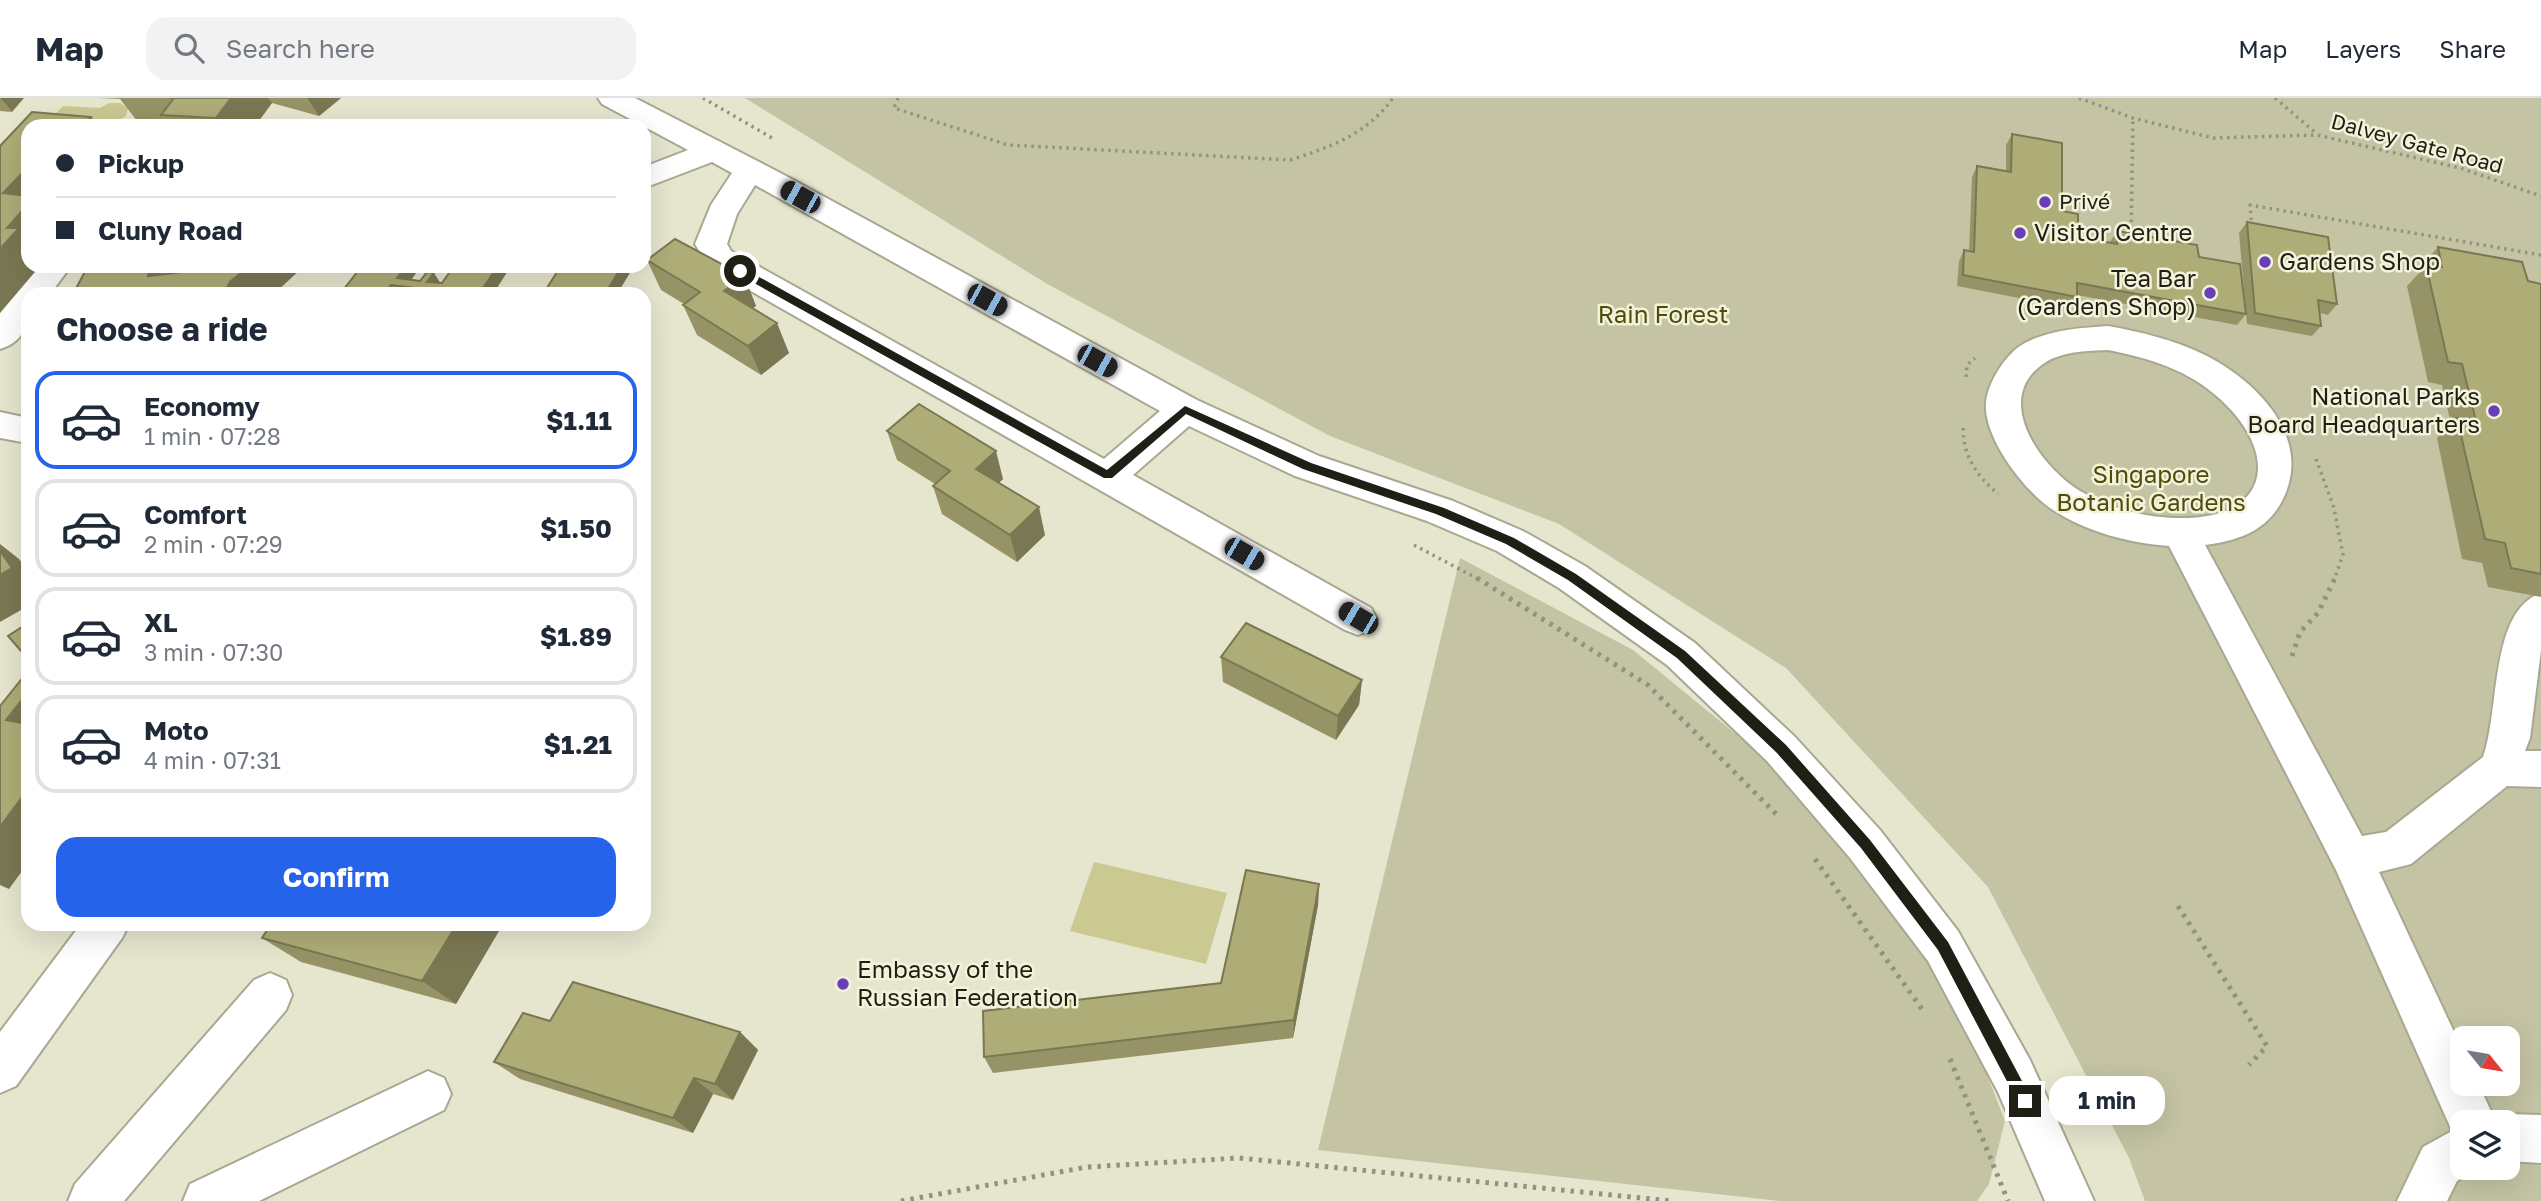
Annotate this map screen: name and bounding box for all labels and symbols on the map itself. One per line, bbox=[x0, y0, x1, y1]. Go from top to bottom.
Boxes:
street label: Dalvey Gate Road bbox=[2329, 108, 2506, 178]
car bbox=[777, 178, 824, 216]
place label: Privé bbox=[2059, 188, 2110, 214]
marker: Privé bbox=[2037, 194, 2053, 210]
place label: Visitor Centre bbox=[2034, 217, 2192, 246]
marker: Visitor Centre bbox=[2012, 225, 2028, 241]
place label: Gardens Shop bbox=[2279, 246, 2440, 275]
marker: Gardens Shop bbox=[2257, 254, 2273, 270]
route start bbox=[724, 255, 756, 287]
place label: Tea Bar (Gardens Shop) bbox=[2017, 263, 2196, 320]
car bbox=[964, 281, 1011, 319]
marker: Tea Bar (Gardens Shop) bbox=[2202, 285, 2218, 301]
park label: Rain Forest bbox=[1598, 299, 1728, 328]
car bbox=[1074, 342, 1121, 380]
place label: National Parks Board Headquarters bbox=[2247, 381, 2480, 438]
marker: National Parks Board Headquarters bbox=[2486, 403, 2502, 419]
park label: Singapore Botanic Gardens bbox=[2056, 459, 2246, 516]
car bbox=[1221, 534, 1268, 574]
car bbox=[1335, 598, 1382, 638]
place label: Embassy of the Russian Federation bbox=[857, 954, 1078, 1011]
marker: Embassy of the Russian Federation bbox=[835, 976, 851, 992]
north arrow bbox=[2450, 1026, 2520, 1096]
callout: 1 min bbox=[2050, 1076, 2165, 1126]
route end bbox=[2009, 1085, 2041, 1117]

